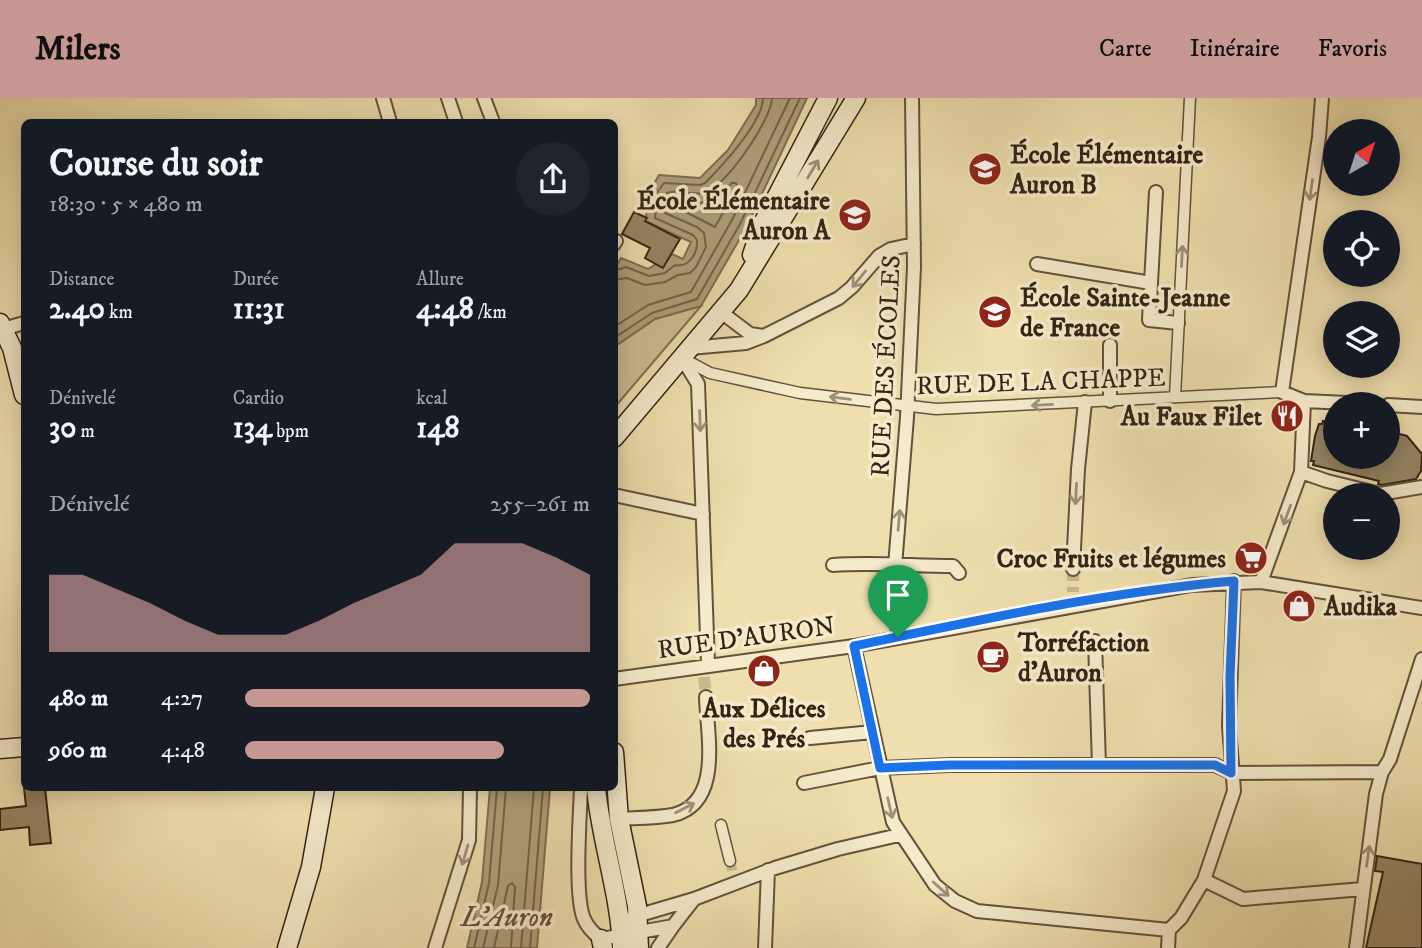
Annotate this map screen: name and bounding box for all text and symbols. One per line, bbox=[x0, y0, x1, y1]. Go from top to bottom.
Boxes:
text: Milers bbox=[35, 29, 120, 70]
text: Carte bbox=[1099, 34, 1152, 64]
text: Itinéraire bbox=[1190, 34, 1280, 64]
text: Favoris bbox=[1318, 34, 1387, 64]
north arrow bbox=[1323, 119, 1400, 196]
map controls bbox=[1323, 119, 1400, 560]
place label: École Élémentaire Auron B bbox=[1009, 138, 1204, 202]
text: Course du soir bbox=[49, 140, 262, 188]
button: share bbox=[516, 142, 590, 216]
school or university icon: École Élémentaire Auron B bbox=[966, 150, 1004, 188]
one-way arrow bbox=[807, 159, 821, 179]
one-way arrow bbox=[1305, 178, 1318, 201]
place label: École Élémentaire Auron A bbox=[637, 184, 831, 248]
text: 18:30 · 5 × 480 m bbox=[49, 190, 203, 219]
school or university icon: École Élémentaire Auron A bbox=[836, 196, 874, 234]
button: locate bbox=[1323, 210, 1400, 287]
one-way arrow bbox=[1176, 245, 1189, 268]
street label: RUE DES ÉCOLES bbox=[864, 254, 909, 478]
text: Distance bbox=[49, 268, 114, 291]
text: Durée bbox=[233, 268, 279, 291]
text: Allure bbox=[416, 268, 464, 291]
one-way arrow bbox=[851, 269, 867, 287]
place label: École Sainte-Jeanne de France bbox=[1020, 281, 1230, 345]
text: 2.40 bbox=[49, 291, 105, 328]
text: 11:31 bbox=[233, 291, 285, 328]
text: 4:48 bbox=[416, 291, 474, 328]
school or university icon: École Sainte-Jeanne de France bbox=[976, 293, 1014, 331]
text: km bbox=[105, 301, 133, 324]
text: /km bbox=[474, 301, 507, 324]
button: layers bbox=[1323, 301, 1400, 378]
street label: RUE DE LA CHAPPE bbox=[916, 362, 1166, 403]
text: Dénivelé bbox=[49, 387, 116, 410]
text: Cardio bbox=[233, 387, 284, 410]
text: kcal bbox=[416, 387, 448, 410]
one-way arrow bbox=[829, 392, 852, 405]
button: + bbox=[1323, 392, 1400, 469]
restaurant icon: Au Faux Filet bbox=[1268, 397, 1306, 435]
one-way arrow bbox=[1031, 398, 1054, 411]
place label: Au Faux Filet bbox=[1120, 401, 1263, 434]
one-way arrow bbox=[693, 409, 706, 432]
text: 30 bbox=[49, 410, 76, 447]
text: 134 bbox=[233, 410, 272, 447]
text: 148 bbox=[416, 410, 460, 447]
text: m bbox=[76, 420, 95, 443]
text: bpm bbox=[272, 420, 309, 443]
one-way arrow bbox=[1070, 483, 1083, 506]
button: − bbox=[1323, 483, 1400, 560]
text: Dénivelé bbox=[49, 490, 130, 519]
text: 255–261 m bbox=[490, 490, 590, 519]
one-way arrow bbox=[1280, 504, 1292, 526]
one-way arrow bbox=[893, 509, 906, 531]
supermarket icon: Croc Fruits et légumes bbox=[1232, 539, 1270, 577]
place label: Croc Fruits et légumes bbox=[996, 543, 1226, 576]
pin bbox=[868, 565, 928, 637]
icon: arrive bbox=[879, 576, 917, 614]
shop icon: Audika bbox=[1280, 587, 1318, 625]
place label: Audika bbox=[1323, 591, 1398, 624]
street label: RUE D'AURON bbox=[655, 610, 837, 667]
place label: Torréfaction d'Auron bbox=[1017, 627, 1150, 690]
cafe icon: Torréfaction d'Auron bbox=[974, 638, 1012, 676]
shop icon: Aux Délices des Prés bbox=[745, 652, 783, 690]
text: 480 m bbox=[49, 684, 108, 713]
text: 4:27 bbox=[161, 684, 203, 713]
place label: Aux Délices des Prés bbox=[702, 693, 826, 756]
text: 960 m bbox=[49, 736, 107, 765]
text: 4:48 bbox=[161, 736, 205, 765]
one-way arrow bbox=[883, 796, 897, 819]
one-way arrow bbox=[674, 801, 695, 815]
one-way arrow bbox=[458, 843, 471, 866]
one-way arrow bbox=[1362, 845, 1375, 868]
one-way arrow bbox=[932, 881, 950, 897]
water label: L'Auron bbox=[459, 900, 553, 935]

